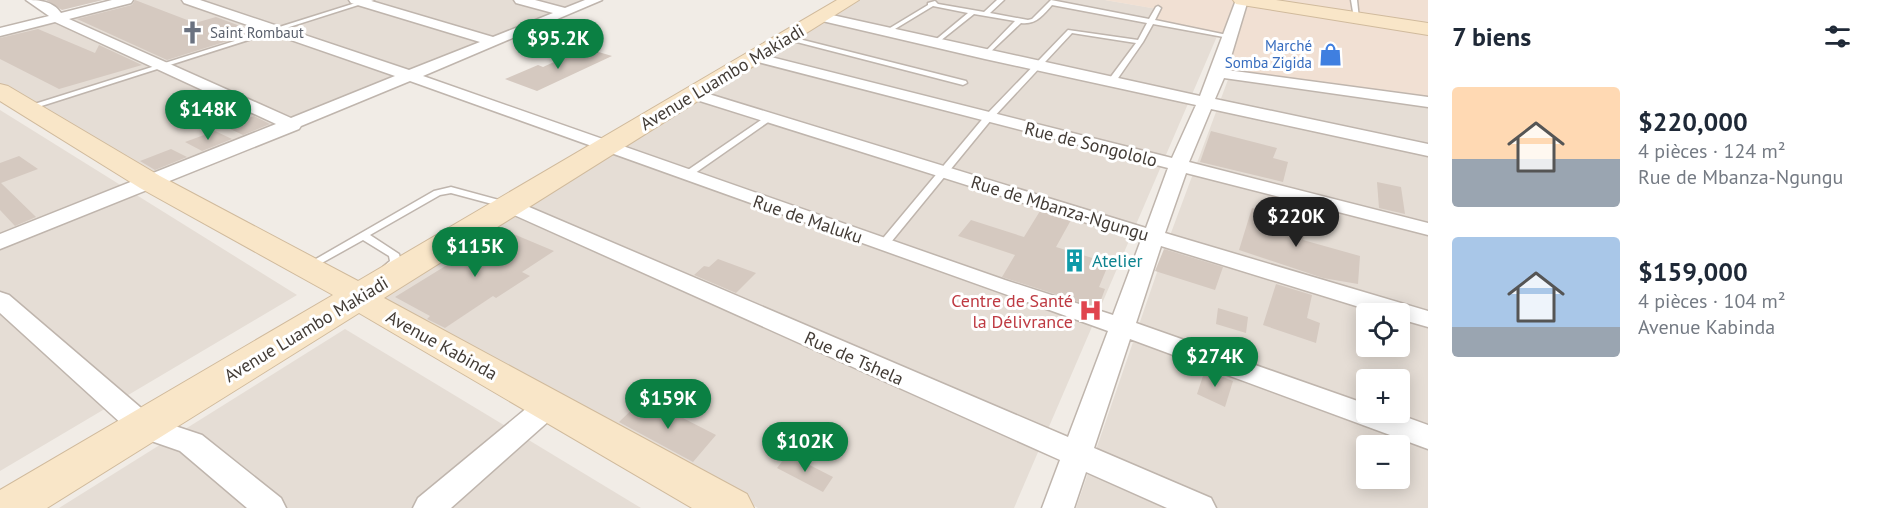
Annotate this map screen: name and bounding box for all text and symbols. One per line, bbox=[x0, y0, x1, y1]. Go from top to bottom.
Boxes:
church icon: Saint Rombaut bbox=[179, 19, 205, 45]
pin: $95.2K bbox=[509, 19, 607, 70]
street label: Avenue Luambo Makiadi bbox=[636, 19, 808, 135]
text: 7 biens bbox=[1452, 20, 1531, 53]
icon: filters bbox=[1821, 20, 1854, 53]
place label: Saint Rombaut bbox=[210, 23, 304, 42]
text: $95.2K bbox=[527, 25, 589, 51]
place label: Marché Somba Zigida bbox=[1225, 36, 1312, 72]
shop icon: Marché Somba Zigida bbox=[1317, 41, 1343, 67]
pin: $148K bbox=[166, 90, 250, 141]
text: $148K bbox=[179, 96, 237, 122]
text: $220,000 bbox=[1638, 105, 1748, 138]
icon: home bbox=[1500, 111, 1572, 183]
street label: Rue de Songololo bbox=[1022, 116, 1160, 172]
text: 4 pièces · 124 m² bbox=[1638, 138, 1786, 164]
text: Rue de Mbanza-Ngungu bbox=[1638, 164, 1843, 190]
street label: Rue de Mbanza-Ngungu bbox=[968, 170, 1152, 246]
street label: Rue de Maluku bbox=[750, 190, 866, 248]
pin: $220K bbox=[1254, 197, 1338, 248]
text: $220K bbox=[1267, 203, 1325, 229]
pin: $115K bbox=[433, 227, 517, 278]
text: $115K bbox=[446, 233, 504, 259]
building icon: Atelier bbox=[1061, 247, 1087, 273]
place label: Atelier bbox=[1092, 249, 1143, 272]
text: $159,000 bbox=[1638, 255, 1748, 288]
icon: home bbox=[1500, 261, 1572, 333]
street label: Avenue Luambo Makiadi bbox=[220, 271, 392, 387]
text: 4 pièces · 104 m² bbox=[1638, 288, 1786, 314]
place label: Centre de Santé la Délivrance bbox=[951, 289, 1073, 333]
hospital icon: Centre de Santé la Délivrance bbox=[1078, 297, 1104, 323]
map controls bbox=[1356, 303, 1410, 489]
button: locate bbox=[1356, 303, 1410, 357]
street label: Avenue Kabinda bbox=[382, 305, 502, 385]
text: Avenue Kabinda bbox=[1638, 314, 1775, 340]
street label: Rue de Tshela bbox=[801, 326, 907, 390]
pin: $274K bbox=[1173, 337, 1257, 388]
text: $274K bbox=[1186, 343, 1244, 369]
button: + bbox=[1356, 369, 1410, 423]
pin: $159K bbox=[626, 379, 710, 430]
text: $159K bbox=[639, 385, 697, 411]
pin: $102K bbox=[763, 422, 847, 473]
text: $102K bbox=[776, 428, 834, 454]
button: − bbox=[1356, 435, 1410, 489]

